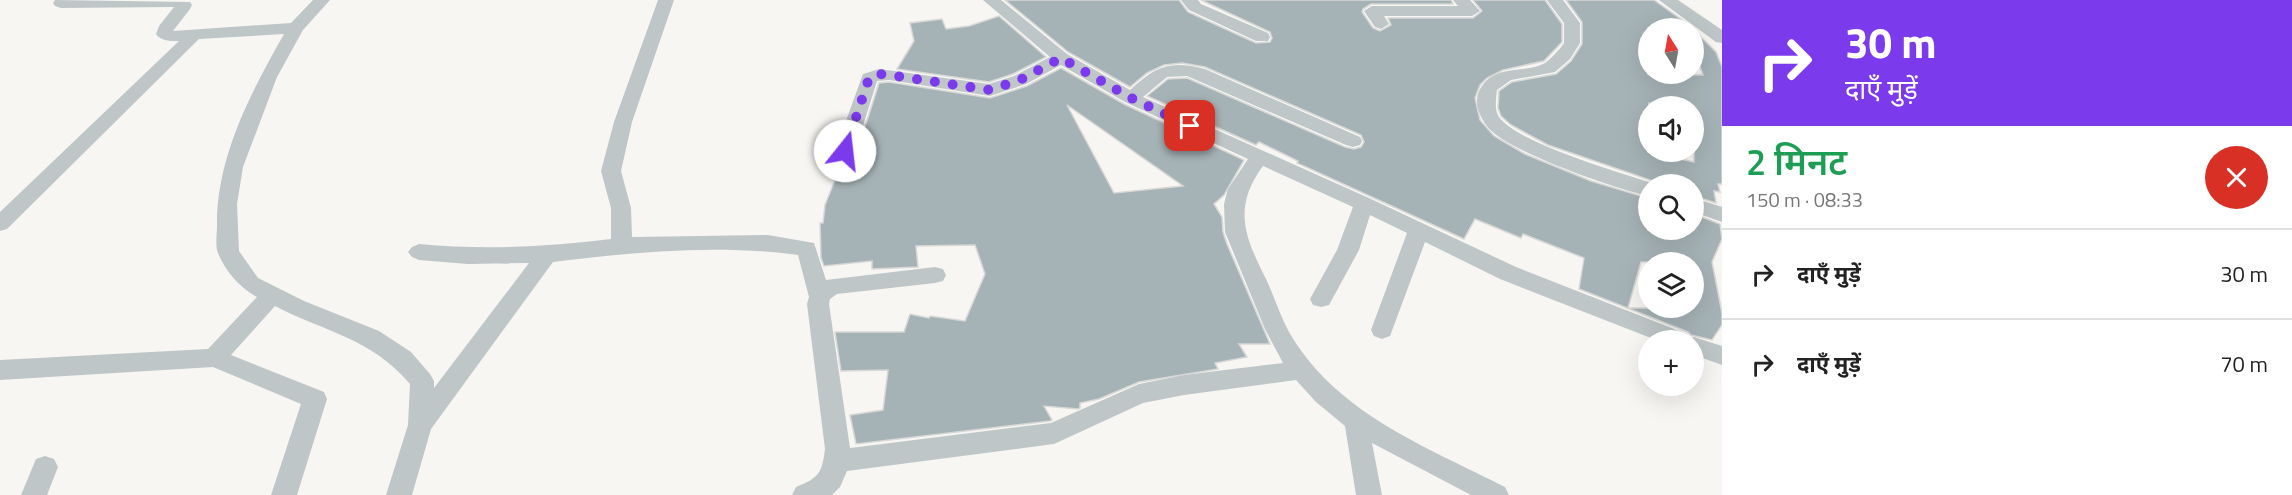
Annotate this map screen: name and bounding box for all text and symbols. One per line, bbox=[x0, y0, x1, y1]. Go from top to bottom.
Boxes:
text: 30 m bbox=[1845, 10, 1937, 74]
north arrow bbox=[1638, 18, 1704, 84]
map controls bbox=[1638, 18, 1704, 396]
icon: right bbox=[1746, 24, 1824, 102]
text: दाएँ मुड़ें bbox=[1845, 68, 1918, 109]
button: sound bbox=[1638, 96, 1704, 162]
pin bbox=[1164, 100, 1215, 151]
icon: arrive bbox=[1173, 109, 1206, 142]
position arrow bbox=[813, 119, 877, 183]
text: 2 मिनट bbox=[1746, 134, 1847, 189]
button: close bbox=[2205, 146, 2268, 209]
button: search bbox=[1638, 174, 1704, 240]
text: 150 m · 08:33 bbox=[1746, 184, 1863, 215]
button: layers bbox=[1638, 252, 1704, 318]
text: दाएँ मुड़ें bbox=[1797, 257, 1861, 291]
text: 30 m bbox=[2220, 257, 2268, 291]
icon: right bbox=[1746, 258, 1779, 291]
button: + bbox=[1638, 330, 1704, 396]
text: दाएँ मुड़ें bbox=[1797, 347, 1861, 381]
text: 70 m bbox=[2220, 347, 2268, 381]
icon: right bbox=[1746, 348, 1779, 381]

